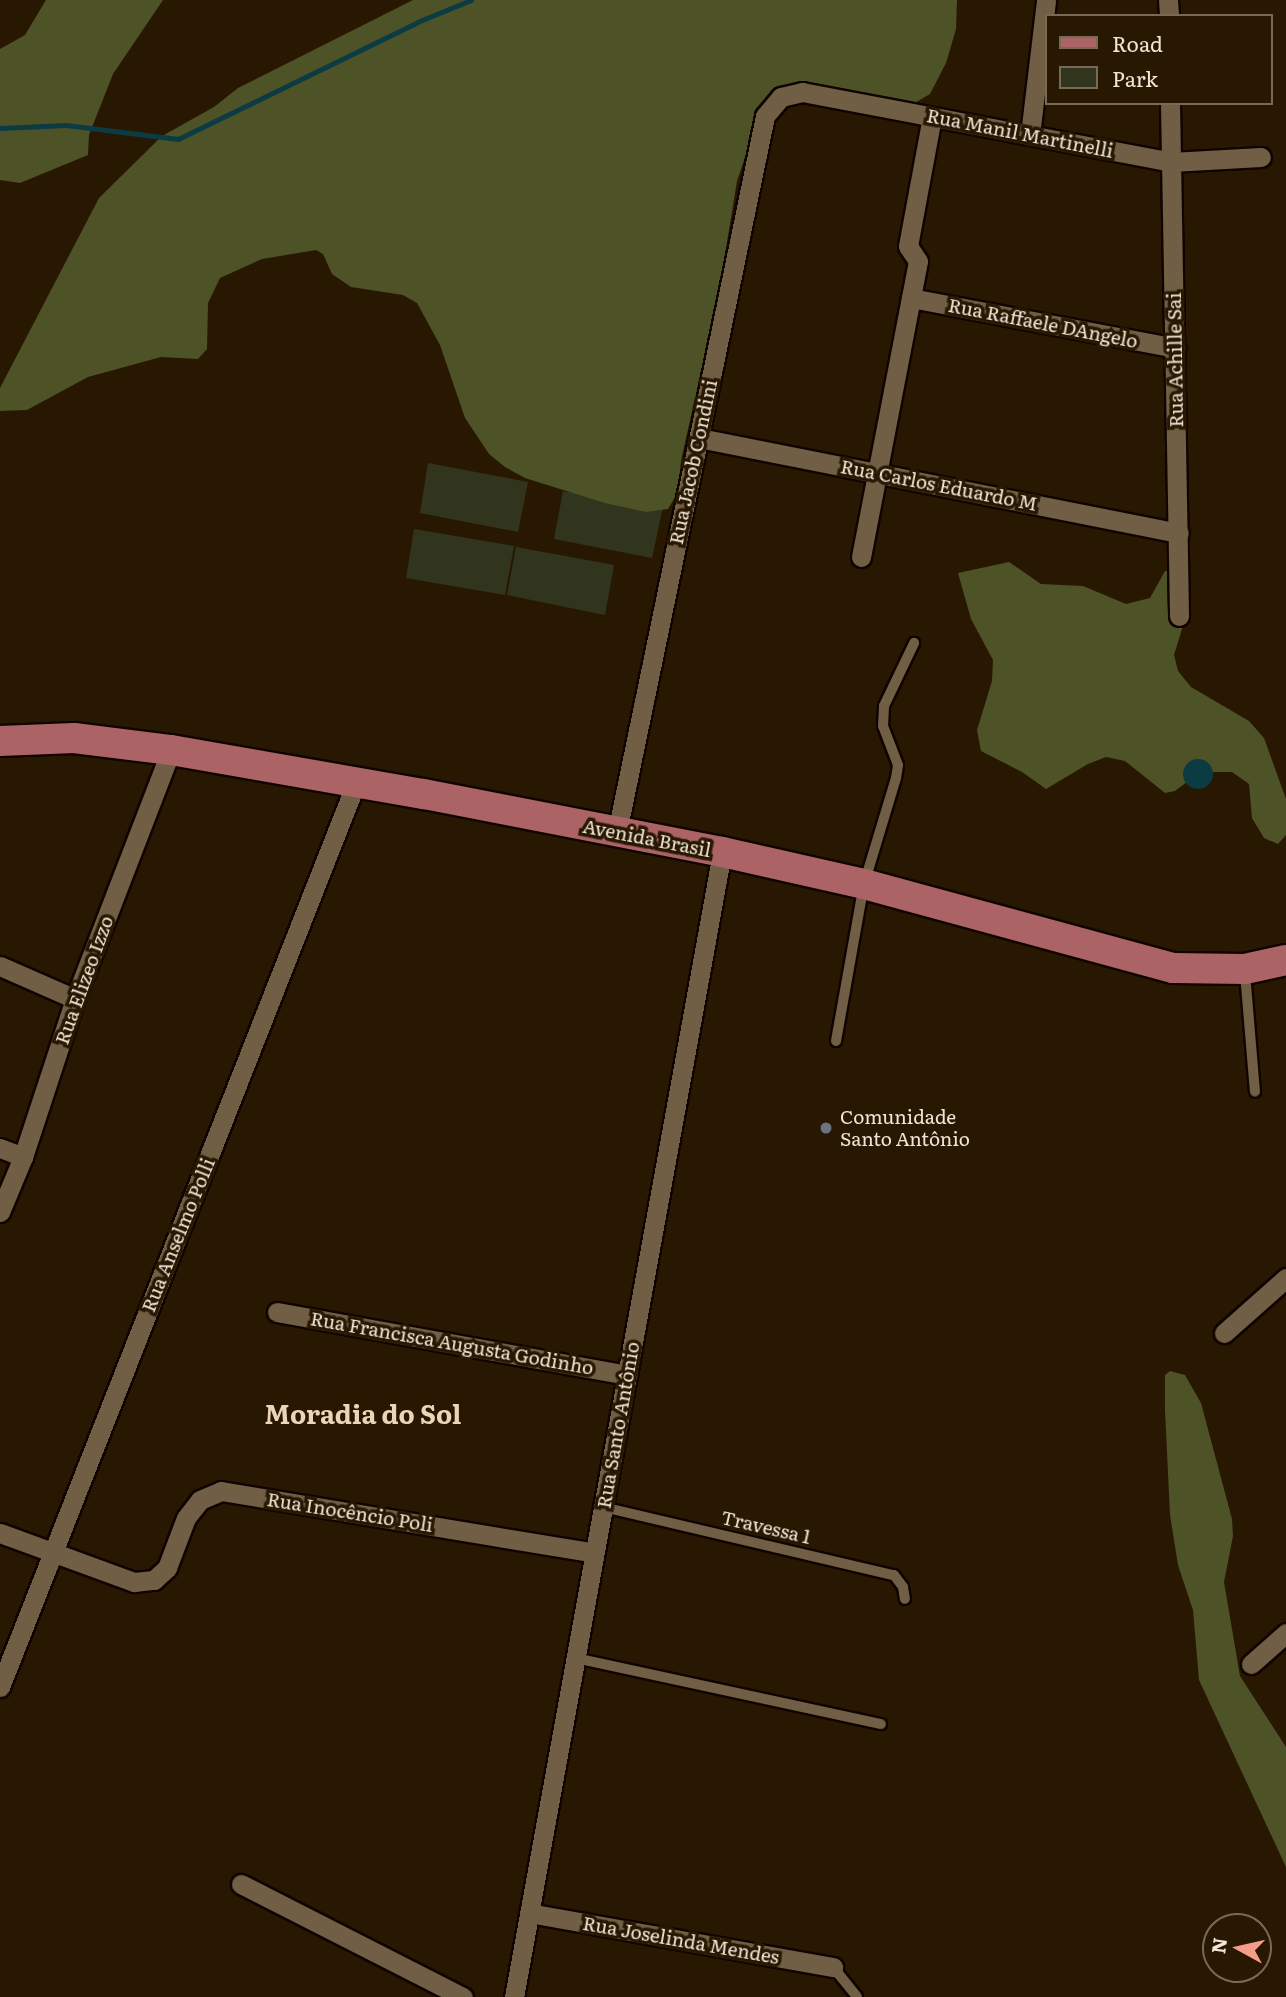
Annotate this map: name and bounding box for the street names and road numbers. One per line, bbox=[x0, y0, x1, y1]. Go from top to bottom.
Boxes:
street label: Rua Manil Martinelli bbox=[925, 104, 1115, 162]
street label: Rua Achille Sai bbox=[1162, 292, 1188, 428]
street label: Rua Raffaele DAngelo bbox=[946, 293, 1140, 353]
street label: Rua Jacob Condini bbox=[664, 378, 722, 546]
street label: Rua Carlos Eduardo M bbox=[839, 455, 1039, 515]
street label: Avenida Brasil bbox=[581, 814, 713, 862]
street label: Rua Elizeo Izzo bbox=[50, 913, 118, 1047]
street label: Rua Anselmo Polli bbox=[137, 1155, 219, 1315]
street label: Rua Francisca Augusta Godinho bbox=[309, 1307, 595, 1379]
street label: Rua Santo Antônio bbox=[592, 1340, 644, 1510]
street label: Rua Inocêncio Poli bbox=[265, 1488, 435, 1536]
street label: Travessa 1 bbox=[719, 1506, 813, 1548]
street label: Rua Joselinda Mendes bbox=[581, 1911, 781, 1969]

